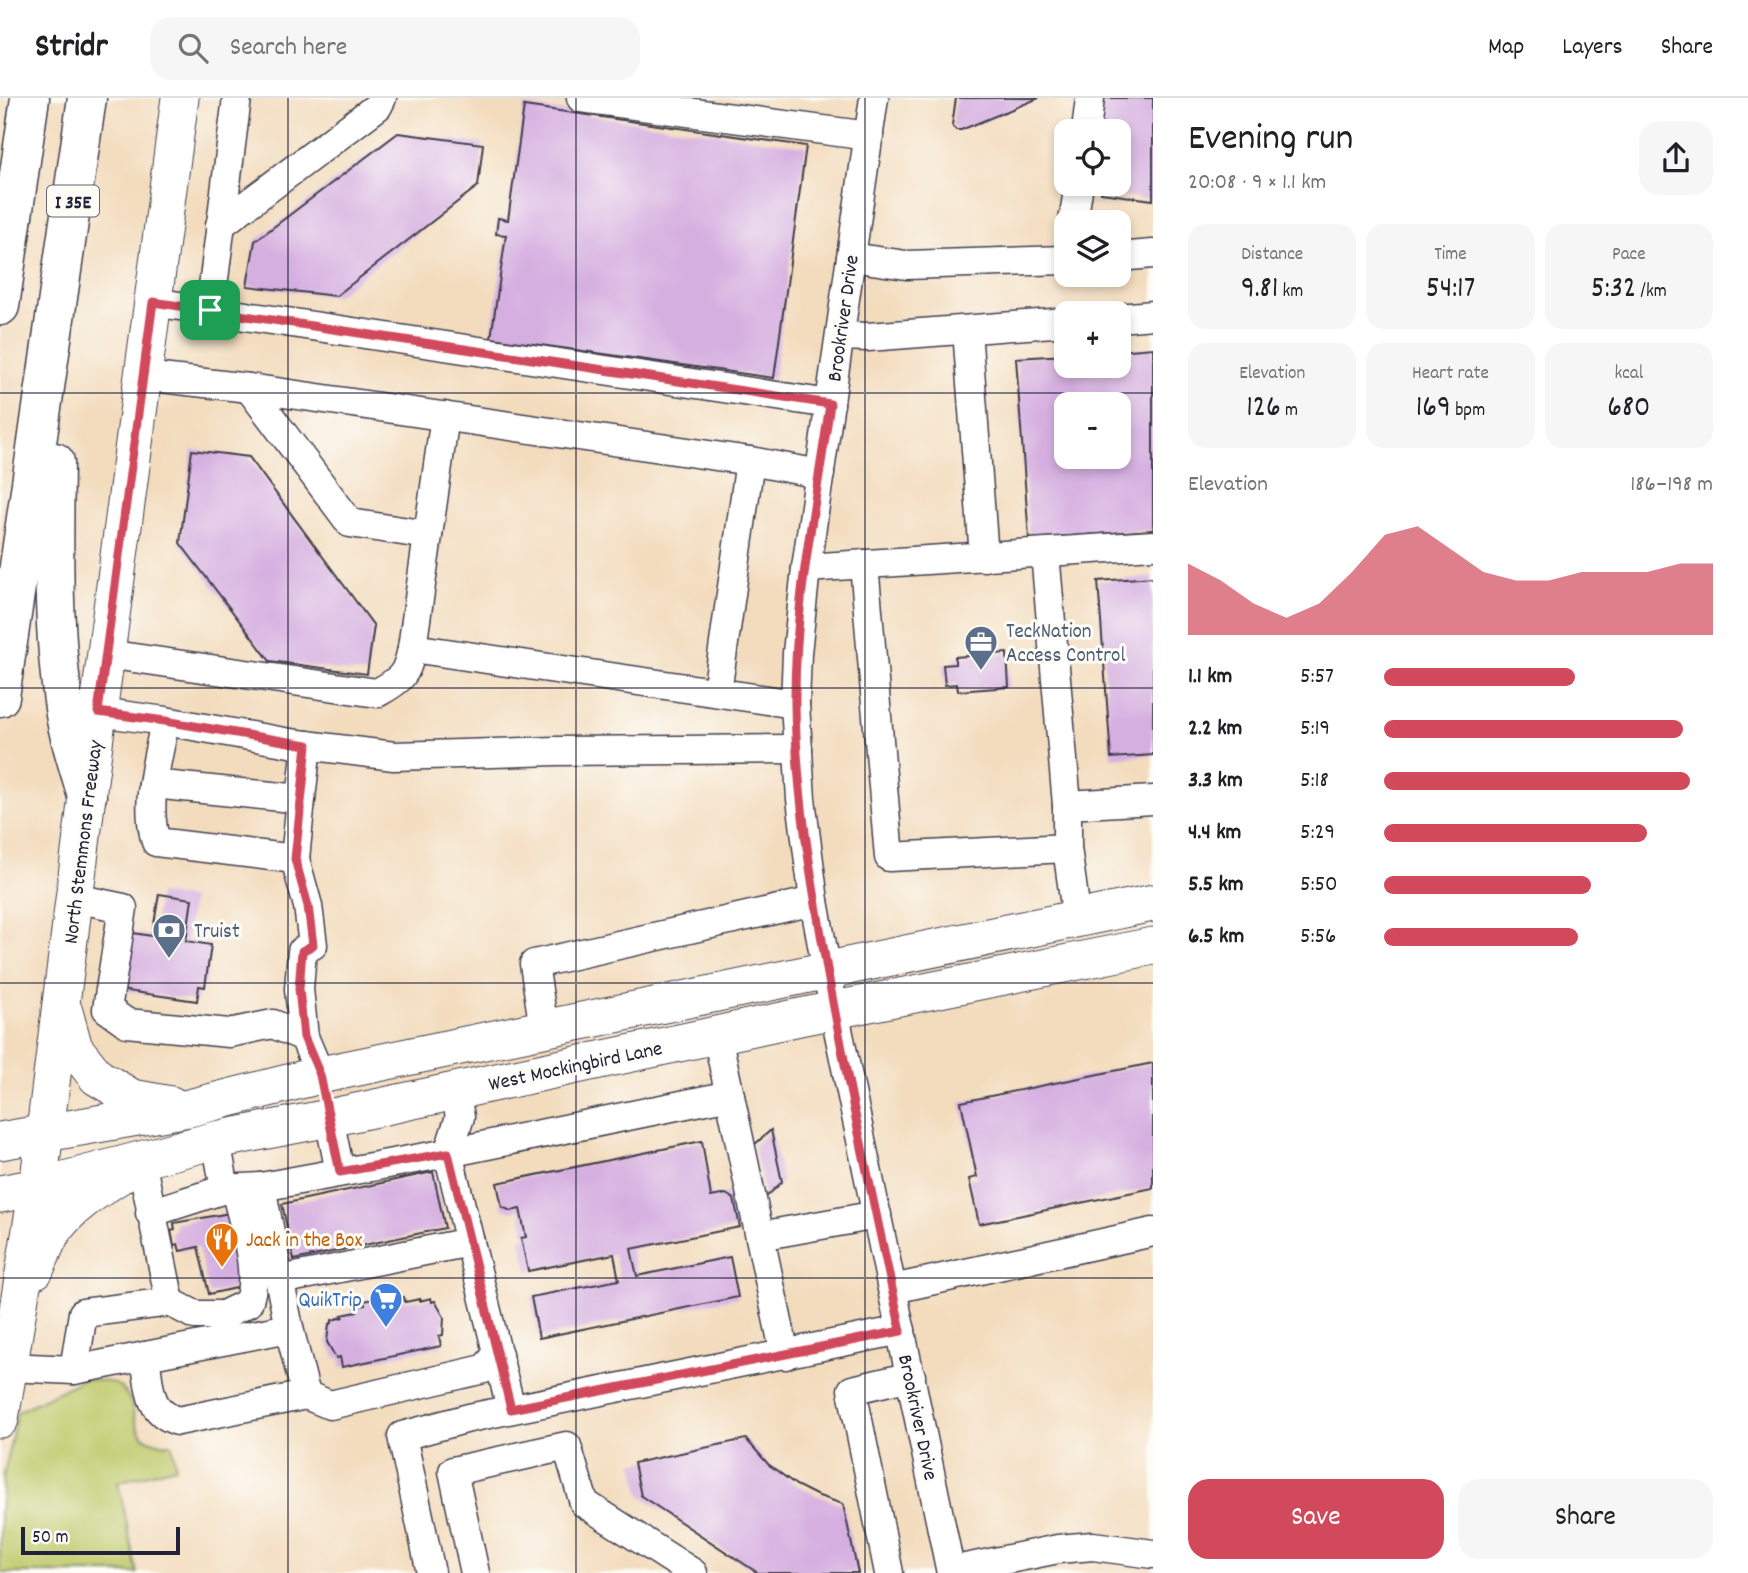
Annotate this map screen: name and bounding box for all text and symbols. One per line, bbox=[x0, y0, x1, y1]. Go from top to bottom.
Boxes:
search box bbox=[150, 17, 640, 80]
text: Stridr bbox=[35, 25, 108, 72]
icon: search bbox=[174, 29, 212, 67]
text: Search here bbox=[230, 30, 347, 67]
text: Map bbox=[1488, 31, 1524, 65]
text: Layers bbox=[1562, 31, 1623, 65]
text: Share bbox=[1661, 31, 1713, 65]
text: Evening run bbox=[1188, 113, 1353, 168]
map controls bbox=[1054, 119, 1131, 469]
button: locate bbox=[1054, 119, 1131, 196]
button: share bbox=[1639, 121, 1713, 195]
text: 20:08 · 9 × 1.1 km bbox=[1188, 167, 1326, 200]
road number: I 35E bbox=[47, 186, 99, 216]
button: layers bbox=[1054, 210, 1131, 287]
text: Distance bbox=[1241, 242, 1303, 269]
text: Time bbox=[1434, 242, 1467, 269]
text: Pace bbox=[1612, 242, 1646, 269]
street label: Brookriver Drive bbox=[821, 253, 869, 384]
text: 9.81 bbox=[1241, 269, 1278, 312]
text: 54:17 bbox=[1426, 269, 1475, 312]
text: 5:32 bbox=[1591, 269, 1636, 312]
text: km bbox=[1278, 279, 1303, 306]
text: /km bbox=[1636, 279, 1667, 306]
pin bbox=[180, 280, 240, 340]
icon: arrive bbox=[191, 291, 229, 329]
button: + bbox=[1054, 301, 1131, 378]
text: Elevation bbox=[1239, 361, 1305, 388]
text: Heart rate bbox=[1412, 361, 1489, 388]
text: kcal bbox=[1614, 361, 1643, 388]
text: 126 bbox=[1246, 388, 1281, 431]
text: 169 bbox=[1416, 388, 1451, 431]
text: 680 bbox=[1607, 388, 1650, 431]
button: − bbox=[1054, 392, 1131, 469]
text: m bbox=[1281, 398, 1298, 425]
text: bpm bbox=[1451, 398, 1485, 425]
text: Elevation bbox=[1188, 469, 1268, 502]
text: 186–198 m bbox=[1630, 469, 1713, 502]
place label: TeckNation Access Control bbox=[1006, 618, 1125, 672]
office icon: TeckNation Access Control bbox=[962, 623, 1000, 672]
text: 1.1 km bbox=[1188, 661, 1232, 694]
text: 5:57 bbox=[1300, 661, 1334, 694]
text: 2.2 km bbox=[1188, 713, 1242, 746]
text: 5:19 bbox=[1300, 713, 1330, 746]
street label: North Stemmons Freeway bbox=[58, 738, 112, 946]
text: 3.3 km bbox=[1188, 765, 1243, 798]
text: 5:18 bbox=[1300, 765, 1329, 798]
text: 4.4 km bbox=[1188, 817, 1241, 850]
text: 5:29 bbox=[1300, 817, 1335, 850]
text: 5.5 km bbox=[1188, 869, 1244, 902]
text: 5:50 bbox=[1300, 869, 1338, 902]
bank icon: Truist bbox=[150, 911, 188, 960]
place label: Truist bbox=[194, 918, 240, 948]
text: 6.5 km bbox=[1188, 921, 1244, 954]
text: 5:56 bbox=[1300, 921, 1336, 954]
street label: West Mockingbird Lane bbox=[486, 1035, 665, 1101]
restaurant icon: Jack in the Box bbox=[203, 1220, 241, 1269]
place label: Jack in the Box bbox=[246, 1227, 362, 1257]
supermarket icon: QuikTrip bbox=[367, 1280, 405, 1329]
place label: QuikTrip bbox=[299, 1287, 362, 1317]
street label: Brookriver Drive bbox=[888, 1352, 944, 1483]
button: Save bbox=[1188, 1479, 1444, 1559]
button: Share bbox=[1458, 1479, 1713, 1559]
scale bar bbox=[21, 1524, 180, 1556]
text: 50 m bbox=[32, 1525, 69, 1552]

